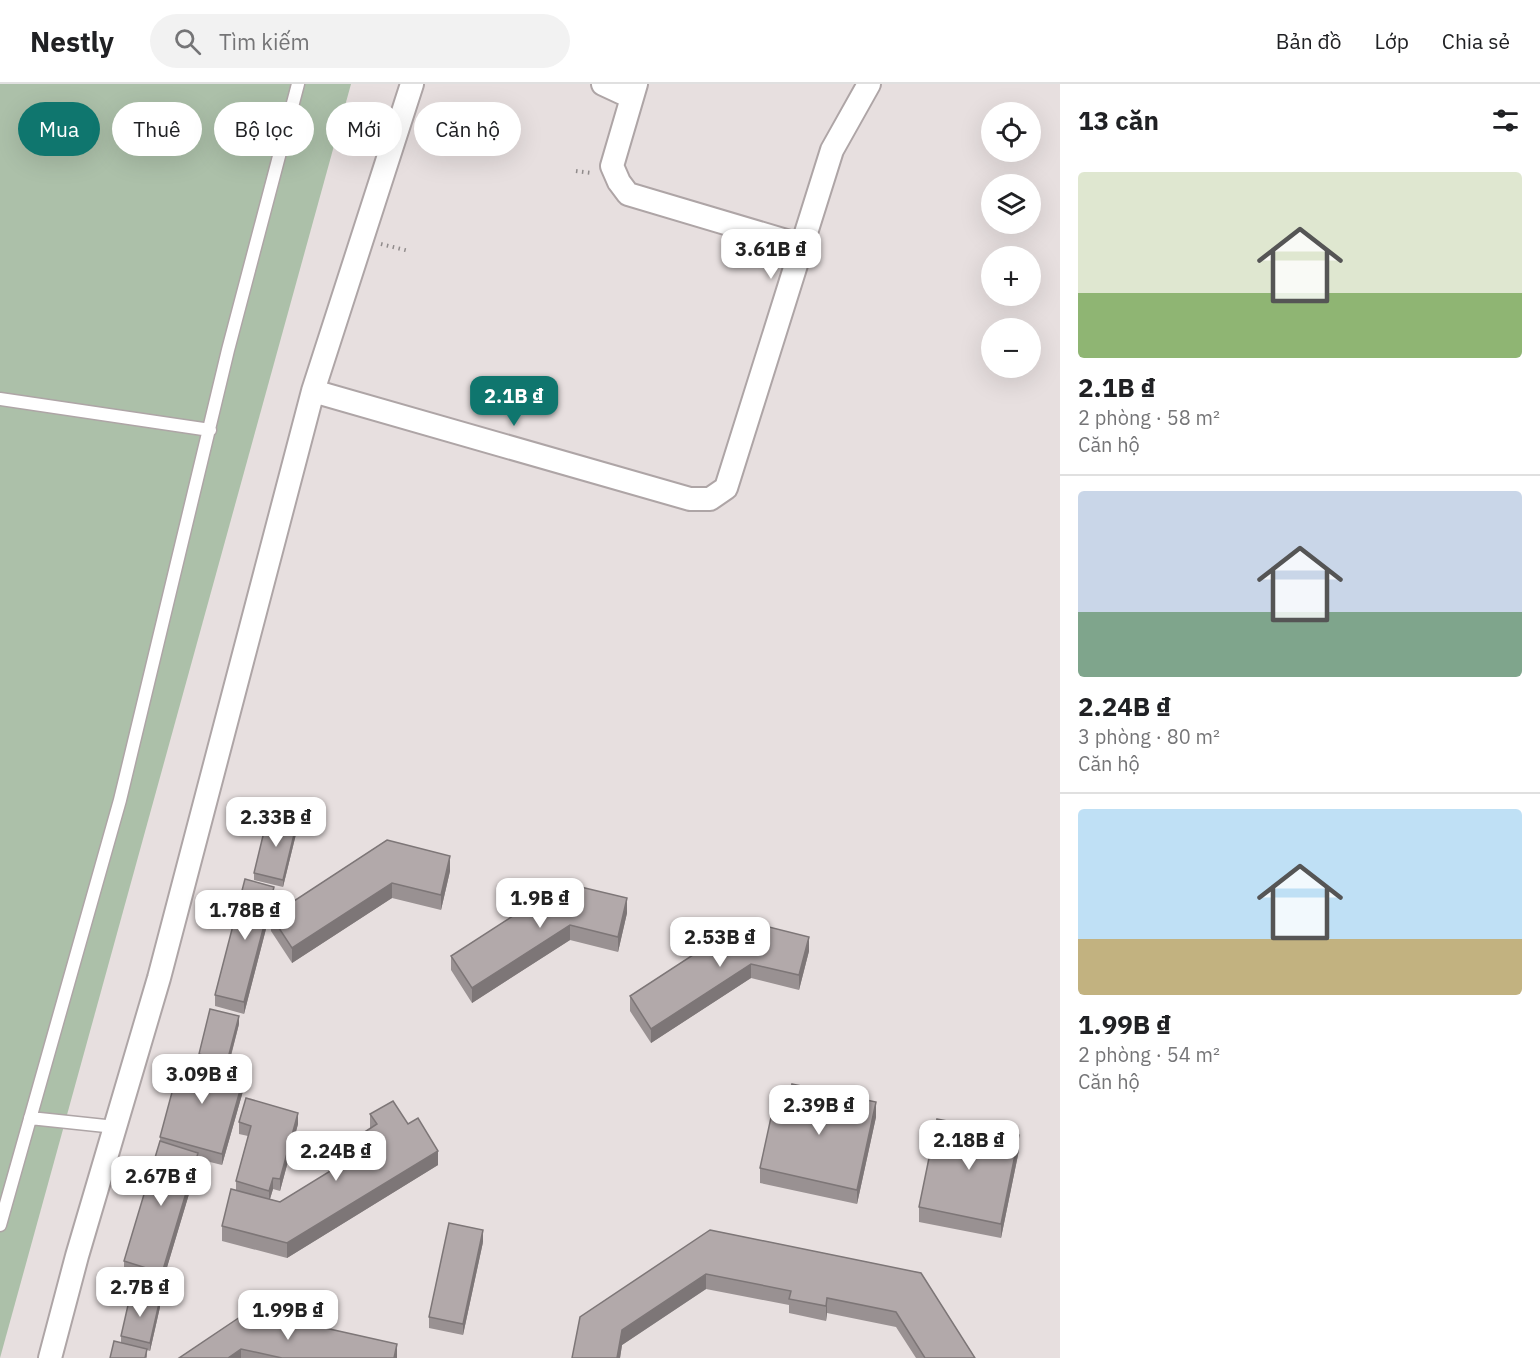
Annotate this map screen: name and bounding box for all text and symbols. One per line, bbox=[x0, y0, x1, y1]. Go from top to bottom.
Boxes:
search box bbox=[150, 14, 570, 68]
text: Nestly bbox=[30, 23, 114, 60]
icon: search bbox=[171, 25, 204, 58]
text: Tìm kiếm bbox=[219, 27, 310, 56]
text: Bản đồ bbox=[1276, 27, 1342, 55]
text: Lớp bbox=[1375, 27, 1409, 55]
text: Chia sẻ bbox=[1442, 27, 1510, 55]
chip: Mua bbox=[18, 102, 100, 156]
chip: Thuê bbox=[112, 102, 202, 156]
chip: Bộ lọc bbox=[214, 102, 314, 156]
chip: Mới bbox=[326, 102, 402, 156]
chip: Căn hộ bbox=[414, 102, 521, 156]
map controls bbox=[981, 102, 1041, 378]
button: locate bbox=[981, 102, 1041, 162]
text: 13 căn bbox=[1078, 103, 1159, 137]
icon: filters bbox=[1489, 104, 1522, 137]
button: layers bbox=[981, 174, 1041, 234]
icon: home bbox=[1246, 211, 1354, 319]
pin: 3.61B ₫ bbox=[716, 229, 826, 280]
text: 3.61B ₫ bbox=[735, 235, 807, 262]
button: + bbox=[981, 246, 1041, 306]
button: − bbox=[981, 318, 1041, 378]
text: 2.1B ₫ bbox=[1078, 370, 1156, 404]
pin: 2.1B ₫ bbox=[465, 376, 563, 427]
text: 2.1B ₫ bbox=[484, 382, 544, 409]
text: 2 phòng · 58 m² bbox=[1078, 404, 1220, 431]
text: Căn hộ bbox=[1078, 431, 1140, 458]
icon: home bbox=[1246, 530, 1354, 638]
text: 2.24B ₫ bbox=[1078, 689, 1171, 723]
text: 3 phòng · 80 m² bbox=[1078, 723, 1220, 750]
text: Căn hộ bbox=[1078, 750, 1140, 777]
pin: 2.33B ₫ bbox=[221, 797, 331, 848]
text: 2.33B ₫ bbox=[240, 803, 312, 830]
icon: home bbox=[1246, 848, 1354, 956]
pin: 1.9B ₫ bbox=[491, 878, 589, 929]
text: 1.9B ₫ bbox=[510, 884, 570, 911]
pin: 1.78B ₫ bbox=[190, 890, 300, 941]
text: 1.78B ₫ bbox=[209, 896, 281, 923]
pin: 2.53B ₫ bbox=[665, 917, 775, 968]
text: 2.53B ₫ bbox=[684, 923, 756, 950]
text: 1.99B ₫ bbox=[1078, 1007, 1171, 1041]
text: 2 phòng · 54 m² bbox=[1078, 1041, 1220, 1068]
pin: 3.09B ₫ bbox=[147, 1054, 257, 1105]
text: 3.09B ₫ bbox=[166, 1060, 238, 1087]
text: Căn hộ bbox=[1078, 1068, 1140, 1095]
pin: 2.39B ₫ bbox=[764, 1085, 874, 1136]
text: 2.39B ₫ bbox=[783, 1091, 855, 1118]
pin: 2.18B ₫ bbox=[914, 1120, 1024, 1171]
text: 2.18B ₫ bbox=[933, 1126, 1005, 1153]
pin: 2.24B ₫ bbox=[281, 1131, 391, 1182]
text: 2.24B ₫ bbox=[300, 1137, 372, 1164]
pin: 2.67B ₫ bbox=[106, 1156, 216, 1207]
text: 2.67B ₫ bbox=[125, 1162, 197, 1189]
pin: 2.7B ₫ bbox=[91, 1267, 189, 1318]
text: 2.7B ₫ bbox=[110, 1273, 170, 1300]
pin: 1.99B ₫ bbox=[233, 1290, 343, 1341]
text: 1.99B ₫ bbox=[252, 1296, 324, 1323]

